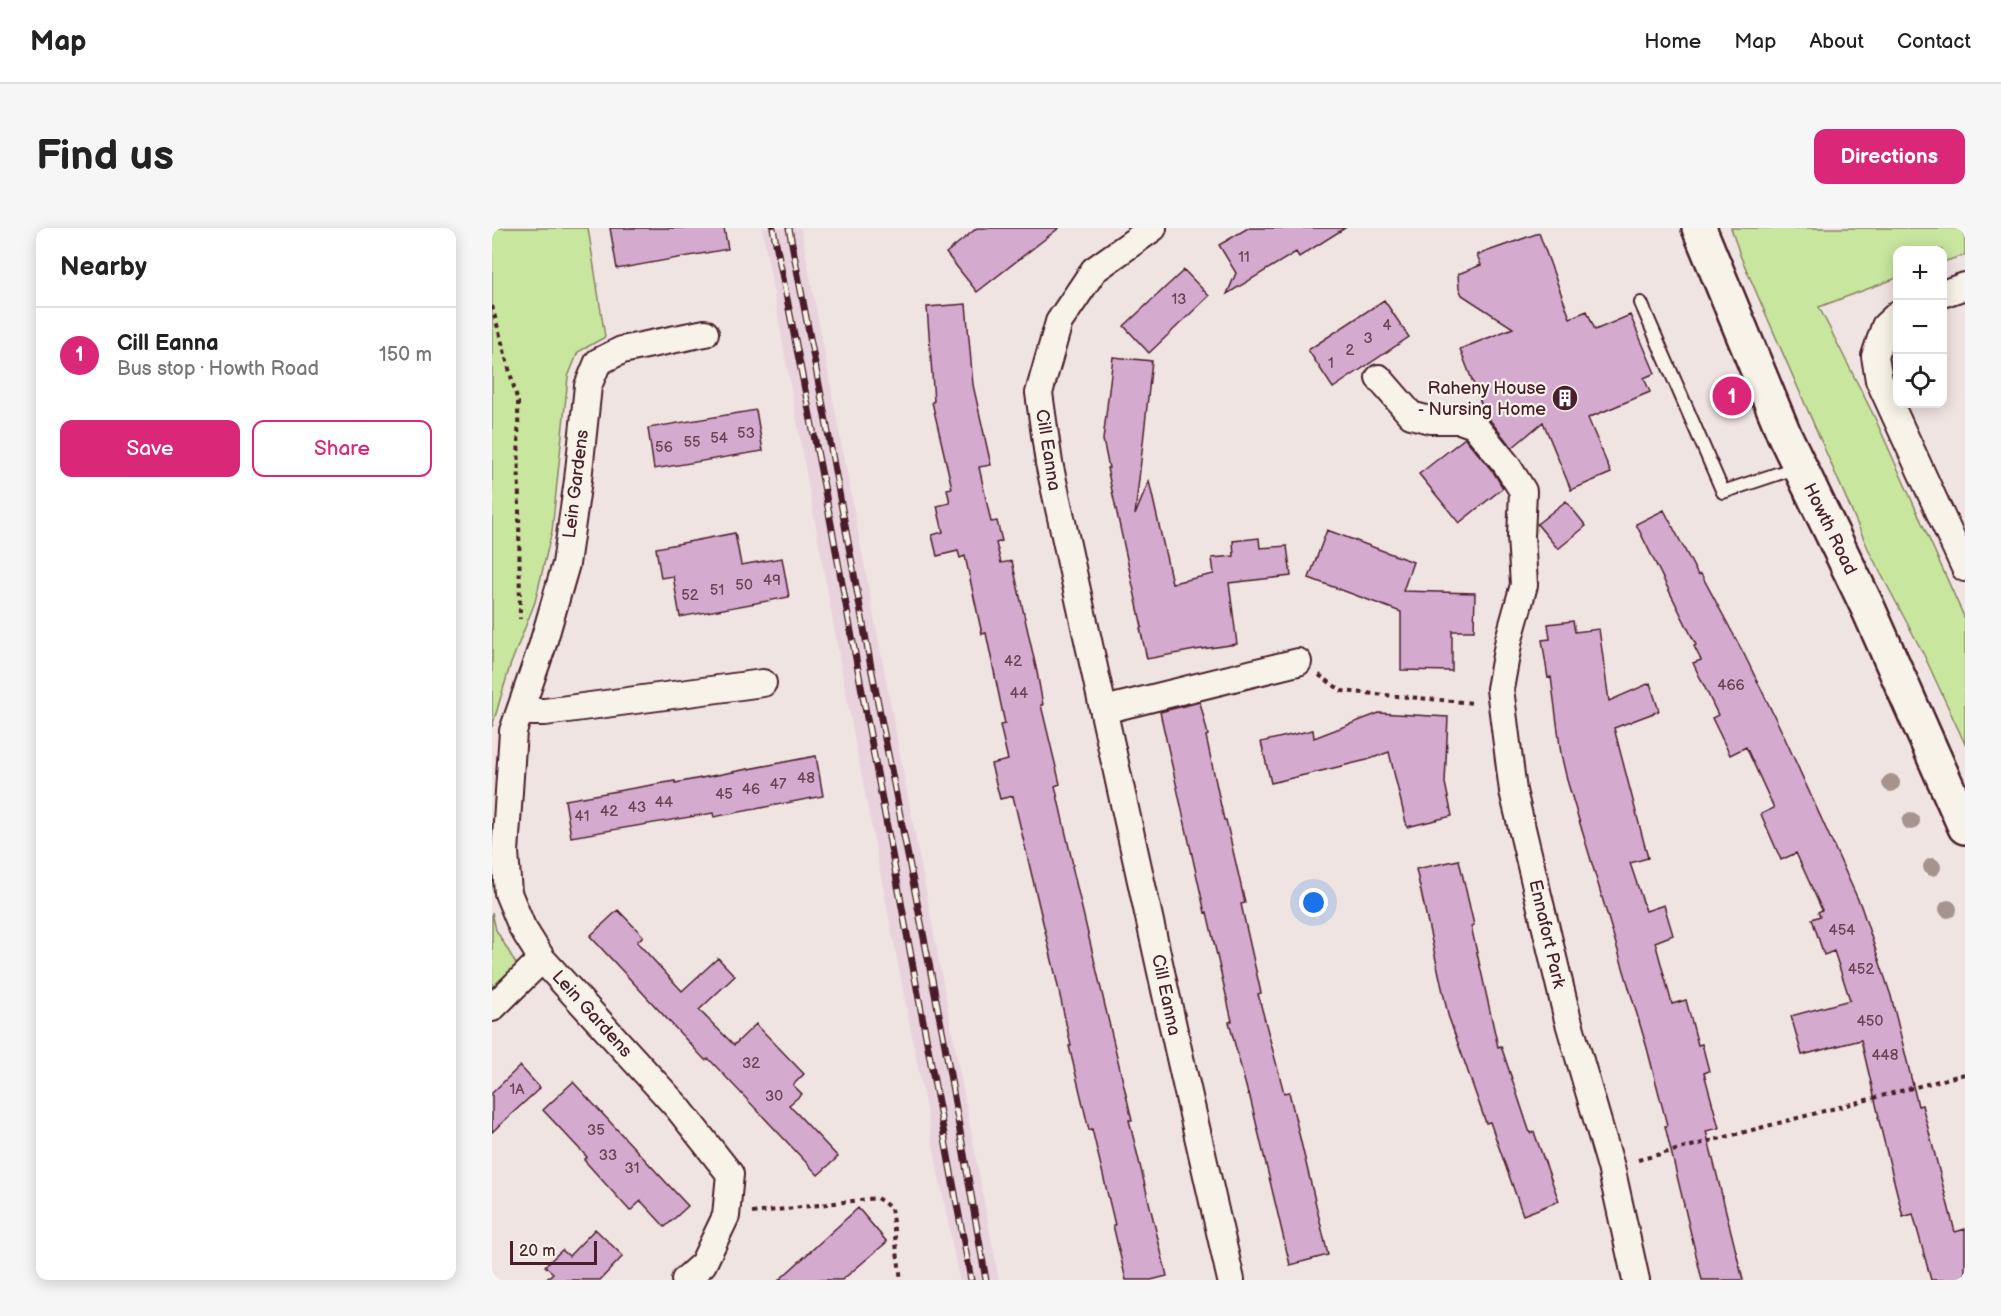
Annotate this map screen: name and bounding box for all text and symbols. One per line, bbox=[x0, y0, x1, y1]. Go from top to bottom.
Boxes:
text: Map bbox=[30, 25, 86, 58]
text: Home bbox=[1644, 29, 1701, 54]
text: Map bbox=[1734, 29, 1776, 54]
text: About bbox=[1809, 29, 1864, 54]
text: Contact bbox=[1897, 29, 1971, 54]
button: Directions bbox=[1814, 129, 1965, 184]
text: Find us bbox=[36, 131, 174, 182]
map controls bbox=[1893, 246, 1947, 408]
button: + bbox=[1893, 246, 1947, 300]
house number: 11 bbox=[1238, 248, 1250, 267]
text: Nearby bbox=[60, 252, 147, 283]
house number: 13 bbox=[1171, 290, 1187, 309]
button: − bbox=[1893, 300, 1947, 354]
house number: 4 bbox=[1382, 316, 1392, 335]
house number: 3 bbox=[1363, 329, 1373, 348]
text: Cill Eanna bbox=[117, 330, 219, 357]
house number: 2 bbox=[1346, 341, 1355, 360]
text: 1 bbox=[75, 343, 84, 367]
text: 150 m bbox=[379, 343, 432, 367]
house number: 1 bbox=[1328, 354, 1334, 373]
button: locate bbox=[1893, 354, 1947, 408]
text: Bus stop · Howth Road bbox=[117, 357, 319, 381]
pin: 1 bbox=[1712, 374, 1752, 418]
place label: Raheny House - Nursing Home bbox=[1418, 378, 1546, 420]
building icon: Raheny House - Nursing Home bbox=[1550, 383, 1580, 413]
street label: Cill Eanna bbox=[1031, 408, 1065, 492]
button: Save bbox=[60, 420, 240, 477]
button: Share bbox=[252, 420, 432, 477]
house number: 53 bbox=[737, 424, 755, 443]
street label: Lein Gardens bbox=[559, 428, 593, 540]
house number: 54 bbox=[710, 429, 728, 448]
house number: 55 bbox=[683, 433, 701, 452]
house number: 56 bbox=[655, 438, 673, 457]
street label: Howth Road bbox=[1799, 480, 1861, 578]
house number: 49 bbox=[763, 571, 781, 590]
house number: 50 bbox=[735, 576, 753, 595]
house number: 51 bbox=[710, 581, 724, 600]
house number: 52 bbox=[681, 586, 699, 605]
house number: 42 bbox=[1004, 652, 1022, 671]
house number: 466 bbox=[1717, 676, 1745, 695]
house number: 44 bbox=[1010, 684, 1028, 703]
house number: 48 bbox=[797, 769, 815, 788]
house number: 47 bbox=[770, 775, 787, 794]
house number: 46 bbox=[742, 780, 760, 799]
house number: 45 bbox=[715, 785, 733, 804]
house number: 44 bbox=[655, 793, 673, 812]
house number: 43 bbox=[628, 798, 646, 817]
house number: 42 bbox=[600, 802, 618, 821]
house number: 41 bbox=[575, 807, 589, 826]
street label: Ennafort Park bbox=[1524, 878, 1570, 990]
your location bbox=[1299, 888, 1328, 917]
house number: 454 bbox=[1829, 921, 1855, 940]
street label: Cill Eanna bbox=[1147, 952, 1185, 1038]
house number: 452 bbox=[1848, 960, 1874, 979]
street label: Lein Gardens bbox=[548, 966, 637, 1062]
house number: 450 bbox=[1857, 1012, 1883, 1031]
house number: 448 bbox=[1871, 1046, 1899, 1065]
house number: 32 bbox=[742, 1054, 760, 1073]
house number: 1A bbox=[510, 1080, 525, 1099]
house number: 30 bbox=[765, 1087, 783, 1106]
house number: 35 bbox=[587, 1121, 605, 1140]
house number: 33 bbox=[599, 1146, 617, 1165]
house number: 31 bbox=[624, 1159, 640, 1178]
scale bar bbox=[510, 1238, 597, 1266]
text: 20 m bbox=[519, 1242, 555, 1261]

